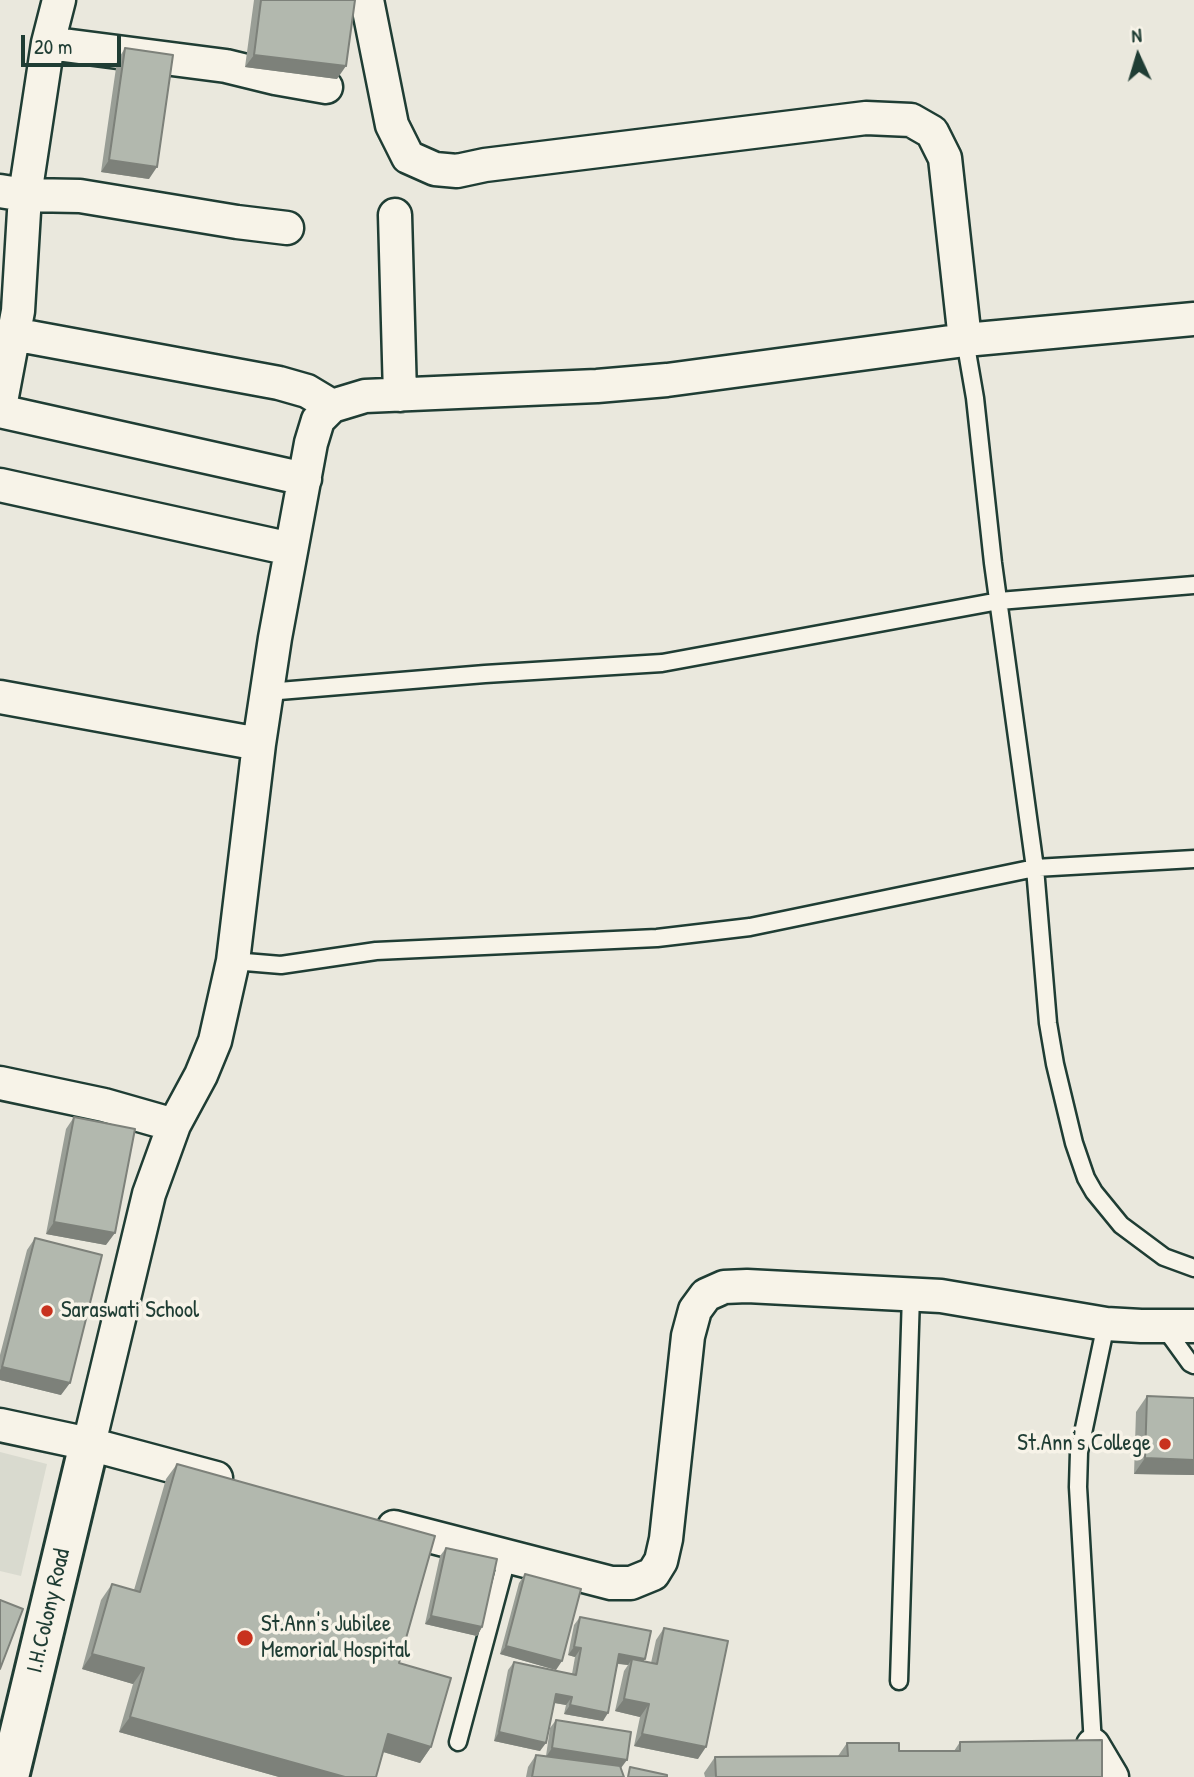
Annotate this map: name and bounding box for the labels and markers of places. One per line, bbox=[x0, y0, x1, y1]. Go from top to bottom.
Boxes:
place label: Saraswati School bbox=[61, 1297, 199, 1325]
marker: Saraswati School bbox=[39, 1303, 55, 1319]
place label: St.Ann's College bbox=[1017, 1430, 1151, 1458]
marker: St.Ann's College bbox=[1157, 1436, 1173, 1452]
place label: St.Ann's Jubilee Memorial Hospital bbox=[261, 1611, 410, 1665]
marker: St.Ann's Jubilee Memorial Hospital bbox=[235, 1628, 255, 1648]

